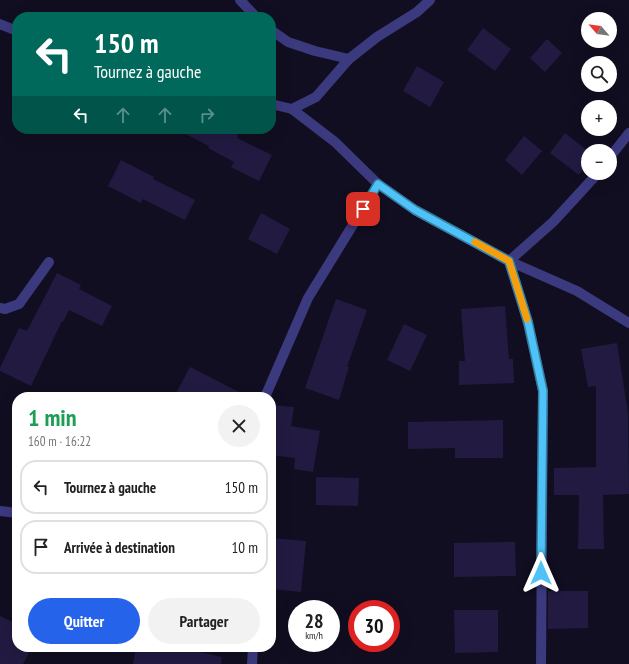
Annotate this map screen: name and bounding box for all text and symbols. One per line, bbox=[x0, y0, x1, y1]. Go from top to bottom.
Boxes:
north arrow bbox=[581, 12, 617, 48]
map controls bbox=[581, 12, 617, 180]
text: 150 m bbox=[94, 24, 158, 61]
icon: left bbox=[28, 28, 80, 80]
button: search bbox=[581, 56, 617, 92]
text: Tournez à gauche bbox=[94, 60, 201, 83]
button: + bbox=[581, 100, 617, 136]
icon: left bbox=[70, 104, 92, 126]
icon: ahead bbox=[112, 104, 134, 126]
icon: ahead bbox=[154, 104, 176, 126]
icon: right bbox=[196, 104, 218, 126]
button: − bbox=[581, 144, 617, 180]
pin bbox=[346, 192, 380, 226]
icon: arrive bbox=[352, 198, 374, 220]
text: 1 min bbox=[28, 402, 76, 433]
button: close bbox=[218, 405, 260, 447]
text: 160 m · 16:22 bbox=[28, 433, 91, 450]
icon: left bbox=[30, 476, 52, 498]
text: Tournez à gauche bbox=[64, 478, 156, 497]
text: 150 m bbox=[225, 478, 258, 497]
icon: arrive bbox=[30, 536, 52, 558]
text: Arrivée à destination bbox=[64, 538, 175, 557]
text: 10 m bbox=[232, 538, 258, 557]
position arrow bbox=[520, 552, 562, 594]
button: Quitter bbox=[28, 598, 140, 644]
button: Partager bbox=[148, 598, 260, 644]
speed limit sign: 30 bbox=[348, 600, 400, 652]
text: 28 bbox=[304, 608, 324, 634]
text: km/h bbox=[305, 629, 323, 642]

